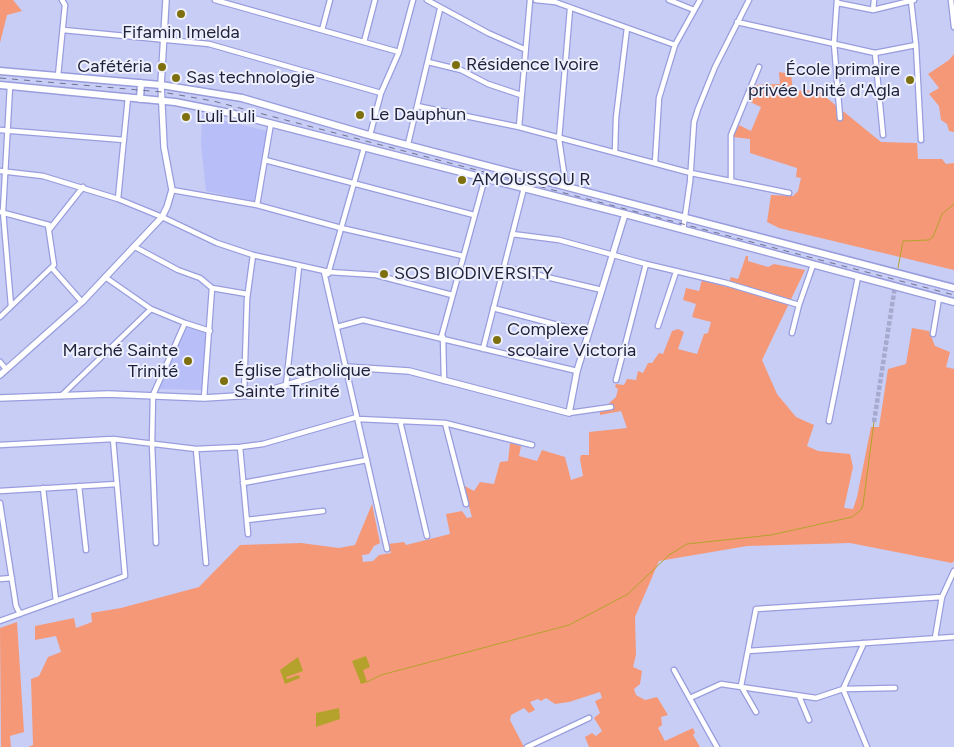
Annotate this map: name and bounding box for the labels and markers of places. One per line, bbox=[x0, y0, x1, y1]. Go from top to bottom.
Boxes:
marker: Fifamin Imelda bbox=[175, 8, 187, 20]
place label: Fifamin Imelda bbox=[122, 22, 240, 44]
place label: Résidence Ivoire bbox=[466, 54, 599, 76]
place label: Cafétéria bbox=[77, 56, 152, 78]
marker: Résidence Ivoire bbox=[450, 59, 462, 71]
place label: École primaire privée Unité d'Agla bbox=[748, 59, 900, 102]
marker: Cafétéria bbox=[156, 61, 168, 73]
place label: Sas technologie bbox=[186, 67, 315, 89]
marker: Sas technologie bbox=[170, 72, 182, 84]
marker: École primaire privée Unité d'Agla bbox=[904, 74, 916, 86]
place label: Le Dauphun bbox=[370, 104, 466, 126]
place label: Luli Luli bbox=[196, 106, 256, 128]
marker: Le Dauphun bbox=[354, 109, 366, 121]
marker: Luli Luli bbox=[180, 111, 192, 123]
place label: AMOUSSOU R bbox=[472, 169, 591, 191]
marker: AMOUSSOU R bbox=[456, 174, 468, 186]
place label: SOS BIODIVERSITY bbox=[394, 263, 553, 285]
marker: SOS BIODIVERSITY bbox=[378, 268, 390, 280]
place label: Complexe scolaire Victoria bbox=[507, 319, 636, 362]
marker: Complexe scolaire Victoria bbox=[491, 334, 503, 346]
place label: Marché Sainte Trinité bbox=[62, 340, 178, 382]
marker: Marché Sainte Trinité bbox=[182, 355, 194, 367]
place label: Église catholique Sainte Trinité bbox=[234, 360, 371, 402]
marker: Église catholique Sainte Trinité bbox=[218, 375, 230, 387]

